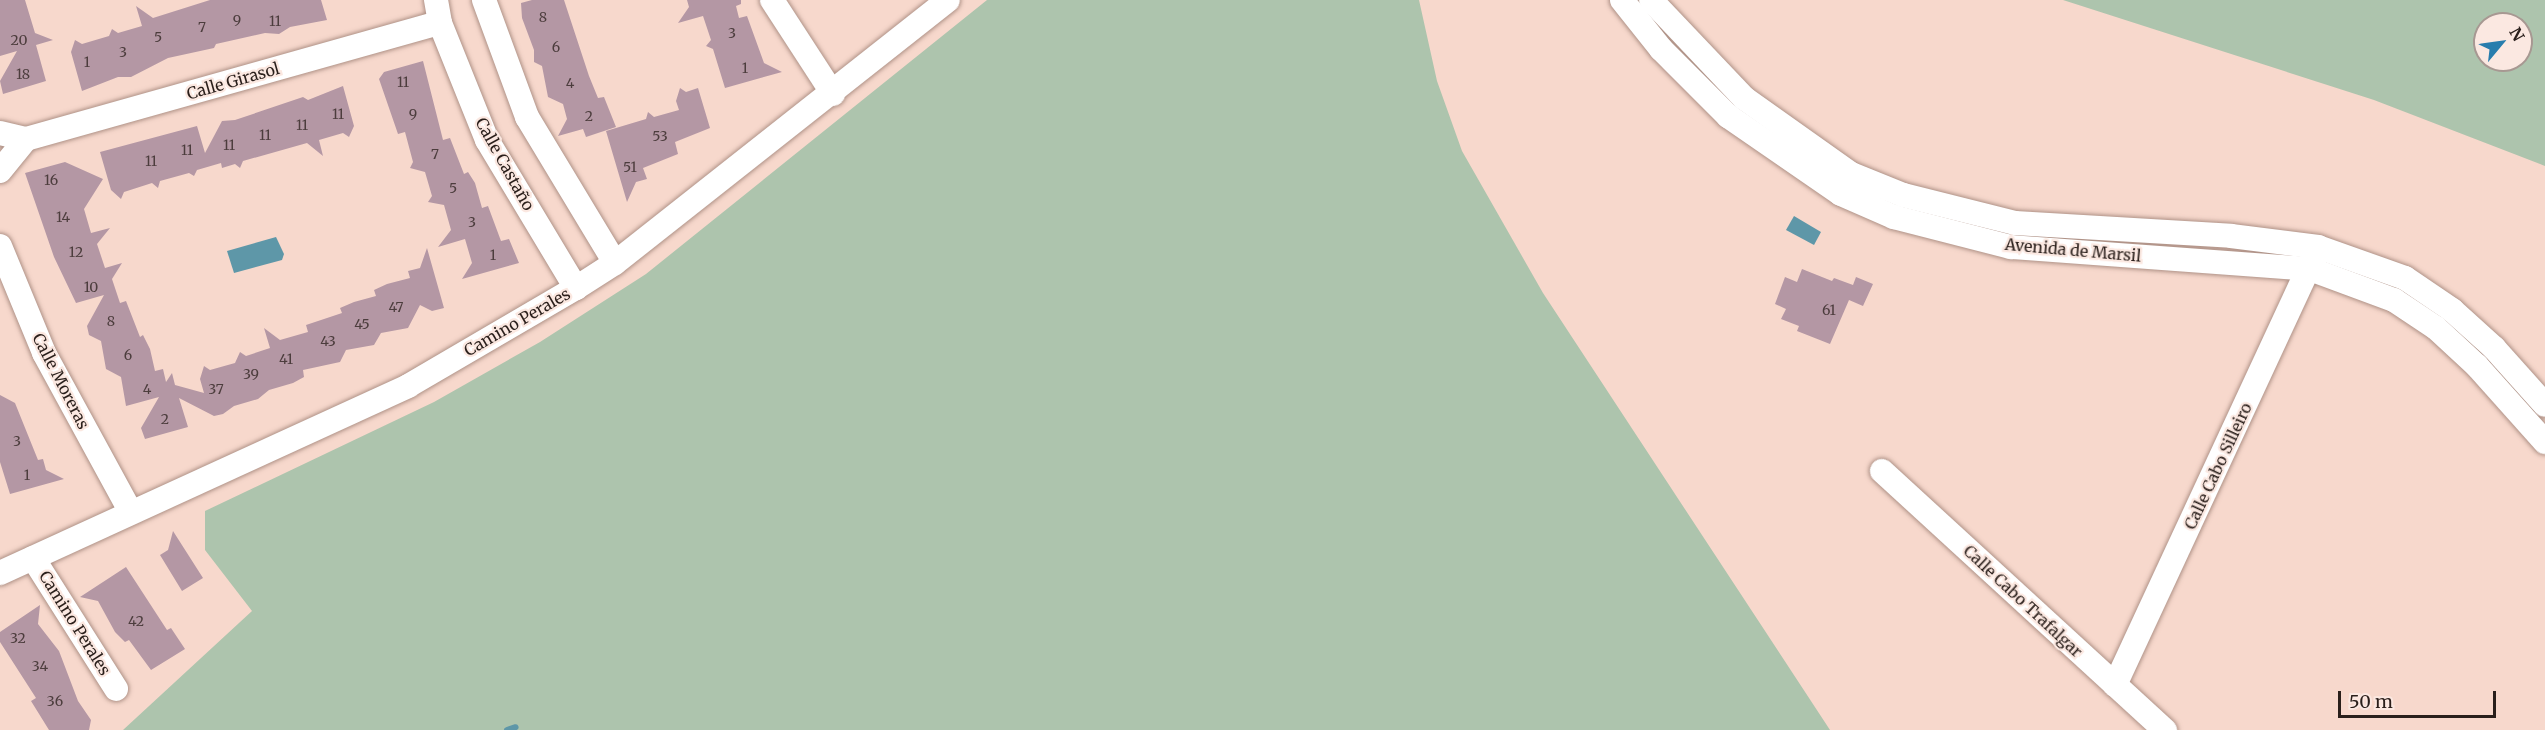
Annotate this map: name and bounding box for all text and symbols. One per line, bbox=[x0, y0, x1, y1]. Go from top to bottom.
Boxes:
house number: 8 bbox=[539, 9, 547, 25]
house number: 9 bbox=[233, 12, 241, 28]
north arrow bbox=[2473, 12, 2533, 72]
house number: 11 bbox=[269, 13, 281, 29]
house number: 7 bbox=[198, 19, 206, 35]
text: N bbox=[2505, 24, 2529, 45]
house number: 3 bbox=[728, 25, 736, 41]
house number: 5 bbox=[154, 29, 162, 45]
house number: 20 bbox=[10, 32, 28, 48]
house number: 6 bbox=[552, 39, 560, 55]
house number: 3 bbox=[119, 44, 127, 60]
house number: 1 bbox=[84, 54, 90, 70]
street label: Calle Girasol bbox=[184, 59, 282, 103]
house number: 1 bbox=[742, 60, 748, 76]
house number: 18 bbox=[16, 66, 30, 82]
house number: 11 bbox=[397, 74, 409, 90]
house number: 4 bbox=[566, 75, 574, 91]
house number: 11 bbox=[332, 106, 344, 122]
house number: 9 bbox=[409, 106, 417, 122]
house number: 2 bbox=[585, 108, 593, 124]
street label: Calle Castaño bbox=[472, 114, 538, 214]
house number: 11 bbox=[296, 117, 308, 133]
house number: 11 bbox=[259, 127, 271, 143]
house number: 53 bbox=[652, 128, 668, 144]
house number: 11 bbox=[223, 137, 235, 153]
house number: 11 bbox=[181, 142, 193, 158]
house number: 7 bbox=[431, 146, 439, 162]
house number: 11 bbox=[145, 153, 157, 169]
house number: 51 bbox=[623, 159, 637, 175]
house number: 16 bbox=[44, 172, 58, 188]
house number: 5 bbox=[449, 180, 457, 196]
house number: 14 bbox=[56, 209, 70, 225]
house number: 3 bbox=[468, 214, 476, 230]
street label: Avenida de Marsil bbox=[2004, 234, 2142, 266]
house number: 12 bbox=[69, 244, 83, 260]
house number: 1 bbox=[490, 247, 496, 263]
house number: 10 bbox=[84, 279, 98, 295]
street label: Camino Perales bbox=[461, 284, 573, 360]
house number: 47 bbox=[388, 299, 404, 315]
house number: 61 bbox=[1822, 302, 1836, 318]
house number: 8 bbox=[107, 313, 115, 329]
house number: 45 bbox=[354, 316, 370, 332]
street label: Calle Moreras bbox=[29, 330, 93, 432]
house number: 43 bbox=[320, 333, 336, 349]
house number: 6 bbox=[124, 347, 132, 363]
house number: 41 bbox=[279, 351, 293, 367]
house number: 39 bbox=[243, 366, 259, 382]
house number: 4 bbox=[143, 381, 151, 397]
house number: 37 bbox=[208, 381, 224, 397]
street label: Calle Cabo Silleiro bbox=[2180, 400, 2256, 532]
house number: 2 bbox=[161, 411, 169, 427]
house number: 3 bbox=[13, 433, 21, 449]
house number: 1 bbox=[24, 467, 30, 483]
street label: Calle Cabo Trafalgar bbox=[1960, 541, 2086, 661]
street label: Camino Perales bbox=[35, 567, 115, 679]
house number: 42 bbox=[128, 613, 144, 629]
house number: 32 bbox=[10, 630, 26, 646]
house number: 34 bbox=[32, 658, 48, 674]
scale bar bbox=[2341, 679, 2498, 717]
text: 50 m bbox=[2349, 690, 2393, 713]
house number: 36 bbox=[47, 693, 63, 709]

